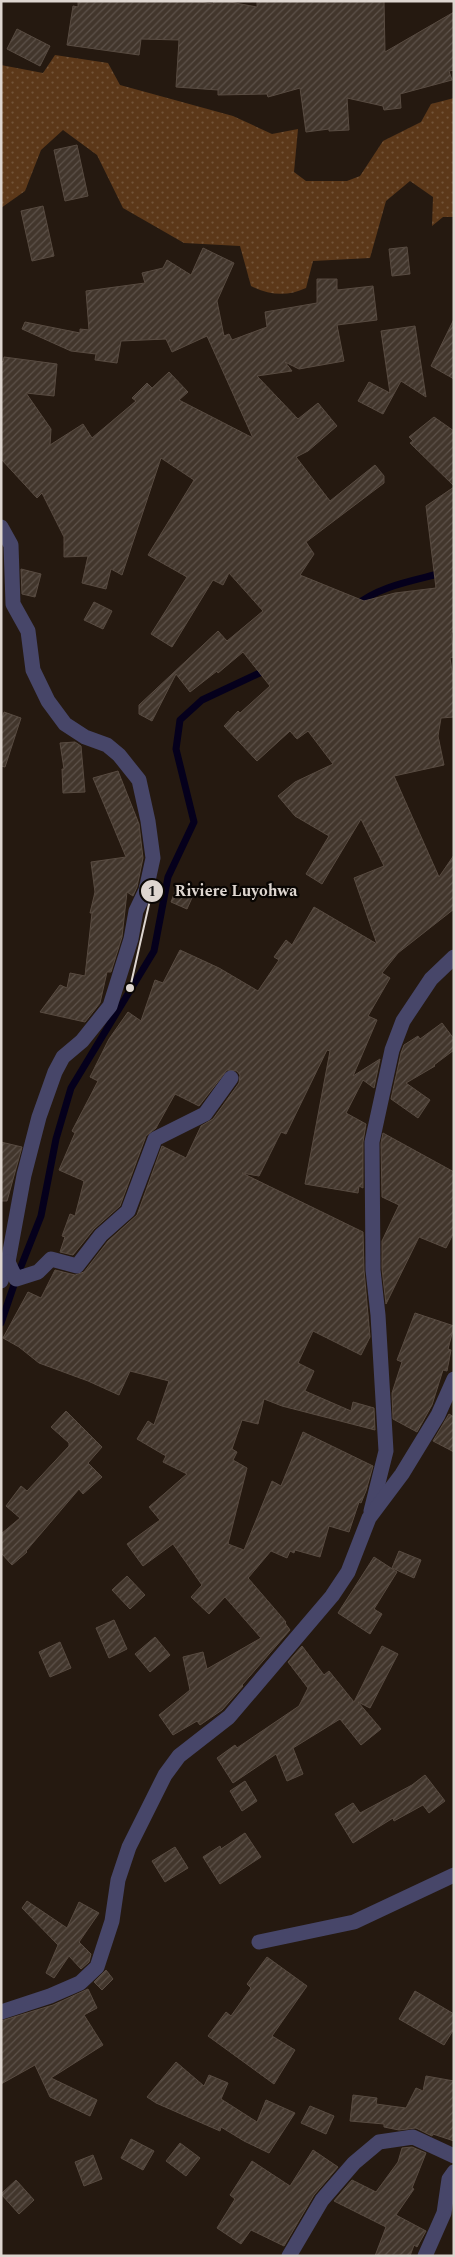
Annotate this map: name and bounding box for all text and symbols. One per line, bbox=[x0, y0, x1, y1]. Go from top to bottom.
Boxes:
callout: Riviere Luyohwa bbox=[139, 875, 307, 906]
text: Riviere Luyohwa bbox=[175, 879, 298, 903]
text: 1 bbox=[148, 880, 156, 903]

